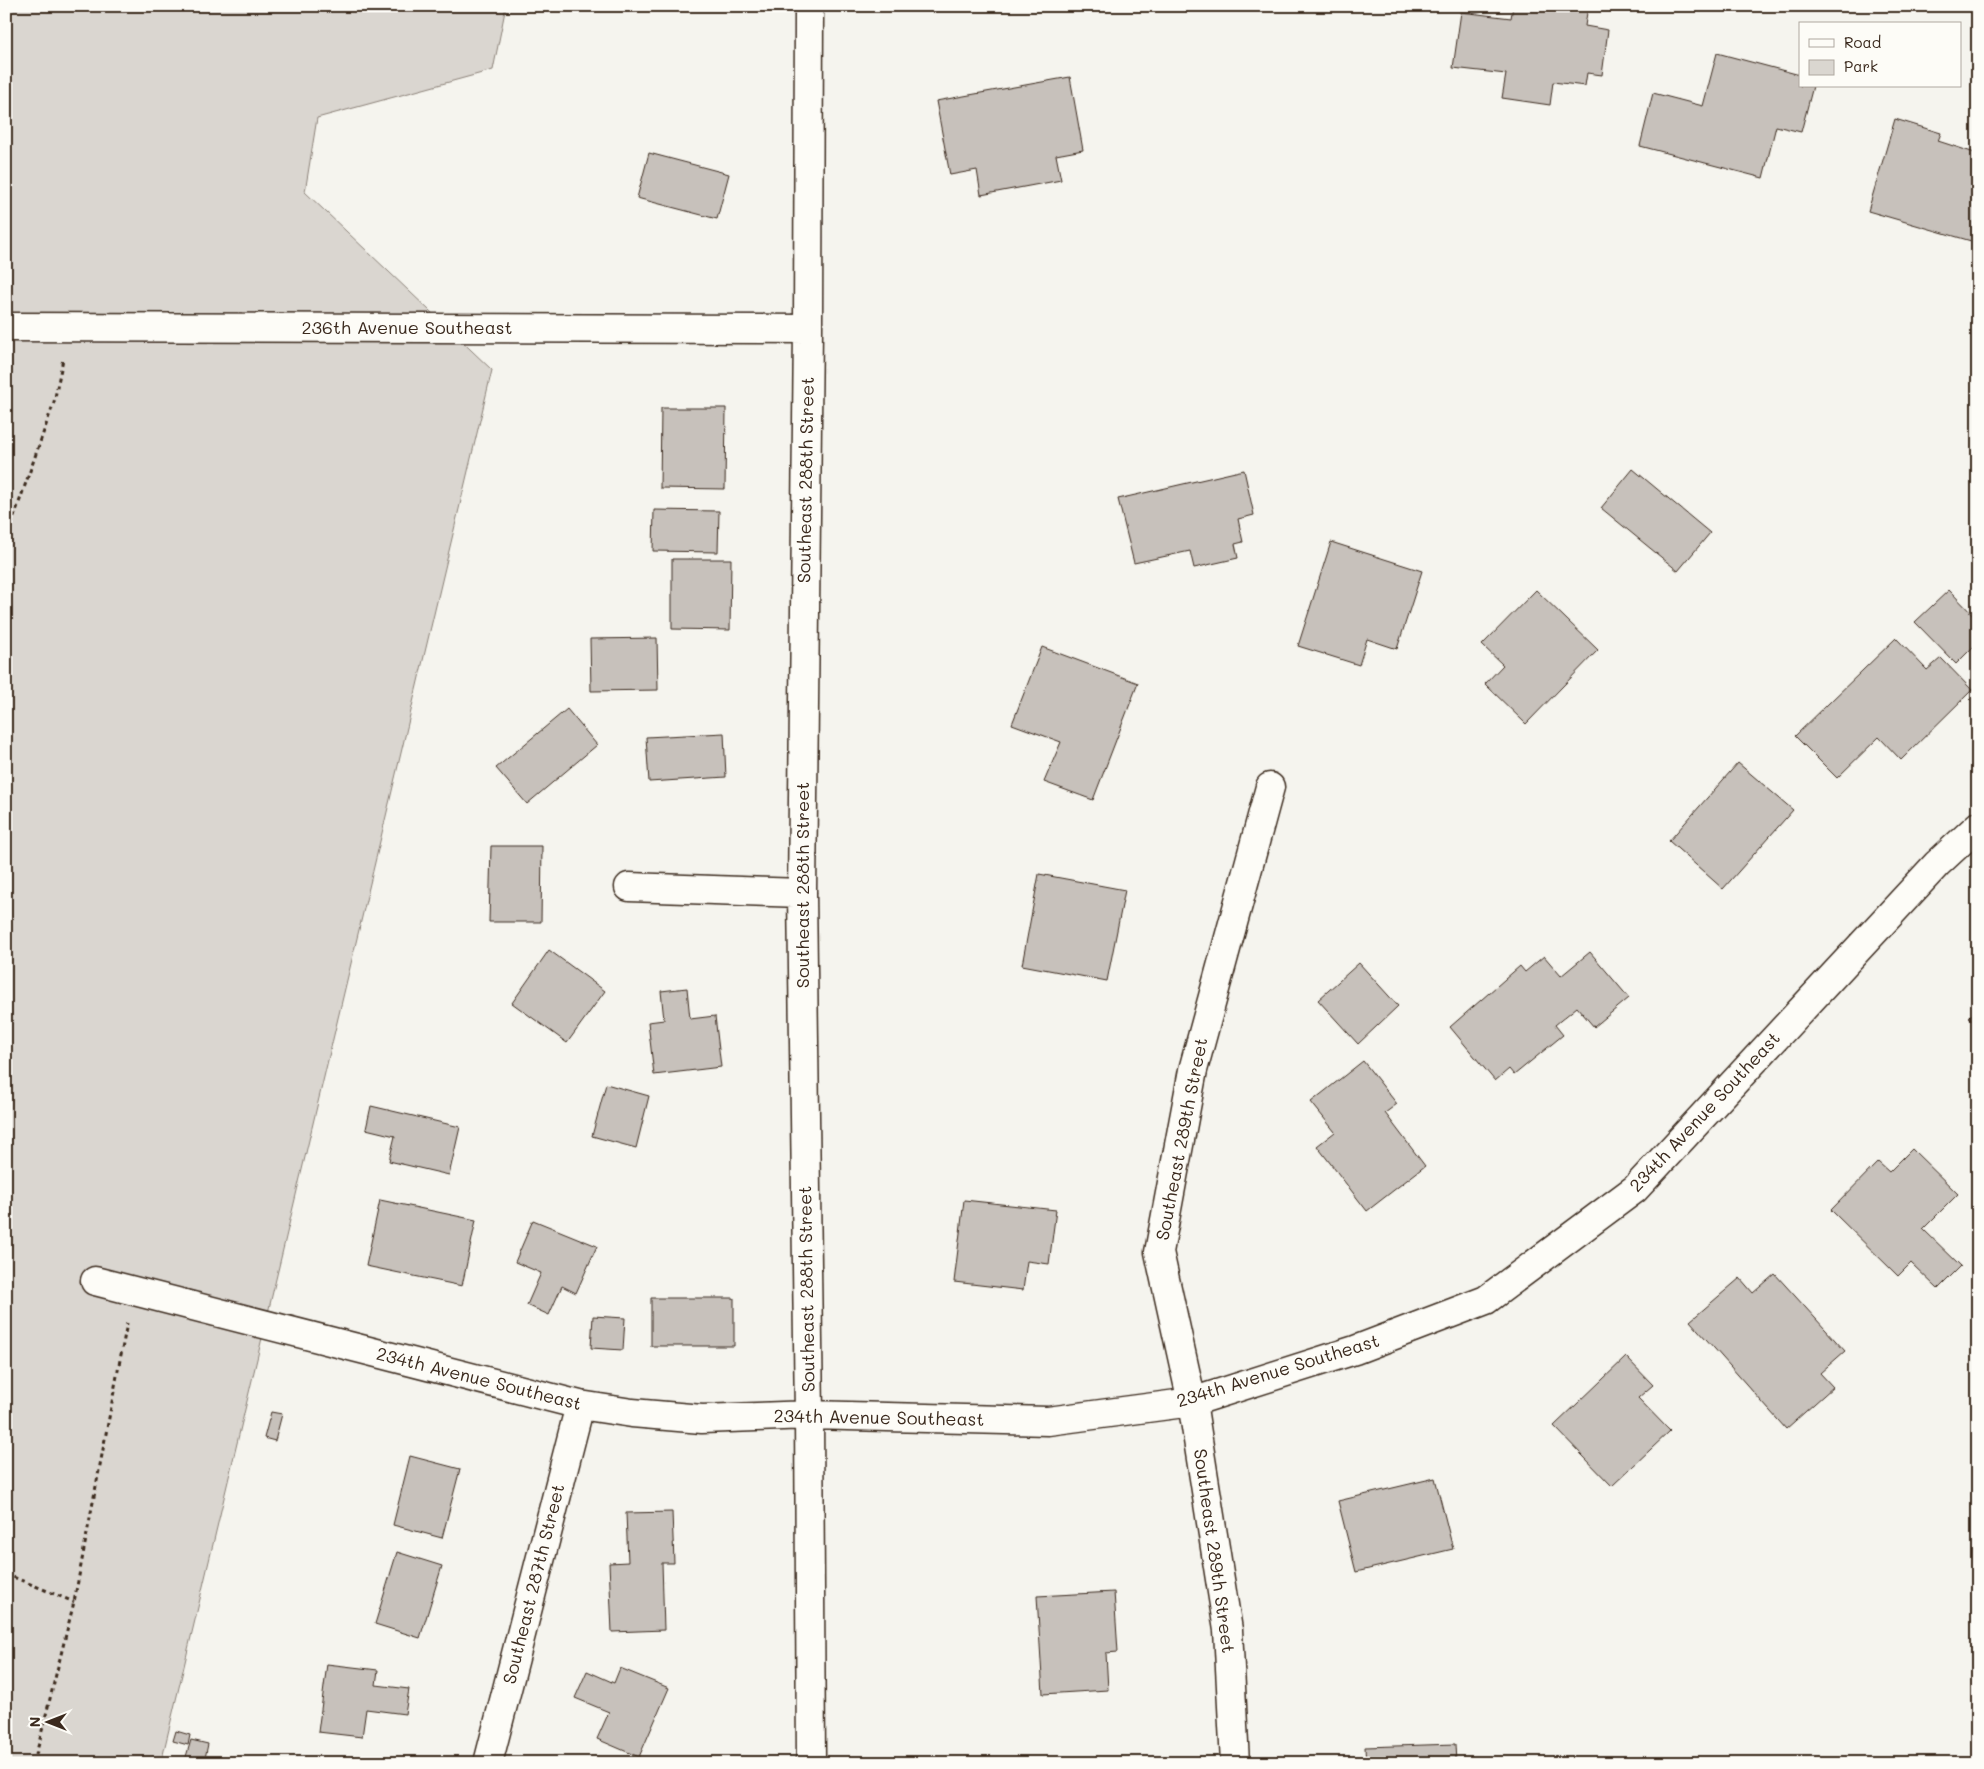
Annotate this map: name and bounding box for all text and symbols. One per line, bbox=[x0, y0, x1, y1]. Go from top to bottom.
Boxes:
legend bbox=[1799, 22, 1962, 88]
text: Road bbox=[1844, 32, 1881, 52]
text: Park bbox=[1844, 56, 1878, 76]
street label: 236th Avenue Southeast bbox=[301, 315, 513, 339]
street label: Southeast 288th Street bbox=[791, 377, 819, 583]
street label: Southeast 288th Street bbox=[790, 782, 814, 988]
street label: 234th Avenue Southeast bbox=[1624, 1026, 1785, 1197]
street label: Southeast 289th Street bbox=[1150, 1035, 1212, 1242]
street label: Southeast 288th Street bbox=[792, 1186, 820, 1392]
street label: 234th Avenue Southeast bbox=[1173, 1328, 1382, 1412]
street label: 234th Avenue Southeast bbox=[374, 1341, 584, 1415]
street label: 234th Avenue Southeast bbox=[773, 1403, 985, 1431]
street label: Southeast 289th Street bbox=[1189, 1447, 1241, 1655]
street label: Southeast 287th Street bbox=[497, 1481, 570, 1686]
north arrow bbox=[22, 1696, 72, 1746]
text: N bbox=[25, 1717, 44, 1727]

